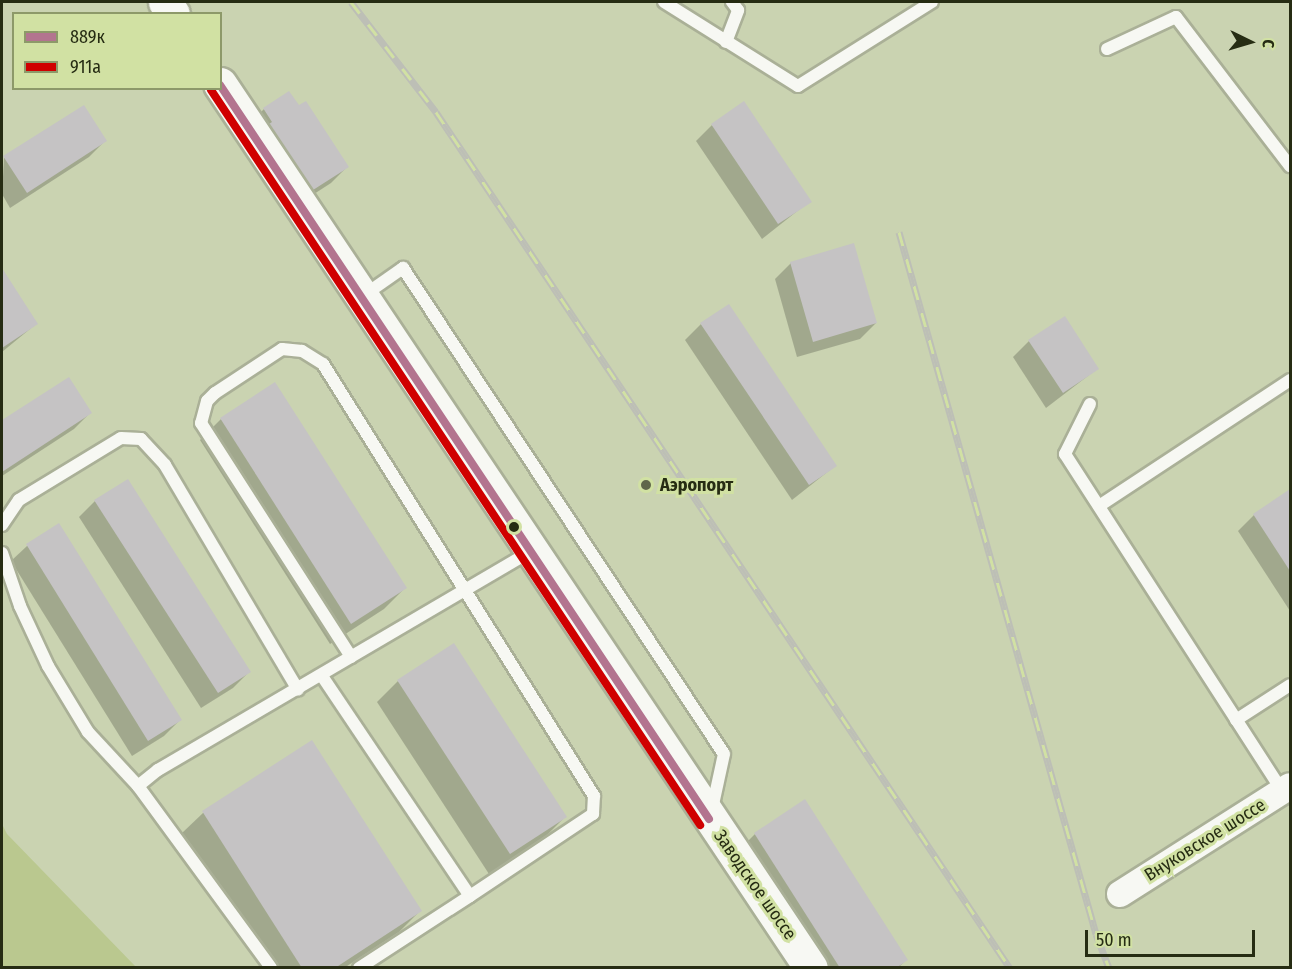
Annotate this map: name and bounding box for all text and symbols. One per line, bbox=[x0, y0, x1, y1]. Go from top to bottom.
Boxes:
legend bbox=[12, 12, 222, 90]
north arrow bbox=[1220, 12, 1280, 72]
text: 889к bbox=[70, 26, 105, 48]
text: С bbox=[1259, 39, 1278, 49]
text: 911а bbox=[70, 56, 101, 78]
place label: Аэропорт bbox=[660, 474, 733, 496]
marker: Аэропорт bbox=[637, 476, 655, 494]
unlabelled marker bbox=[508, 521, 520, 533]
street label: Внуковское шоссе bbox=[1140, 794, 1270, 886]
street label: Заводское шоссе bbox=[709, 826, 801, 944]
scale bar bbox=[1088, 918, 1258, 956]
text: 50 m bbox=[1096, 929, 1132, 951]

